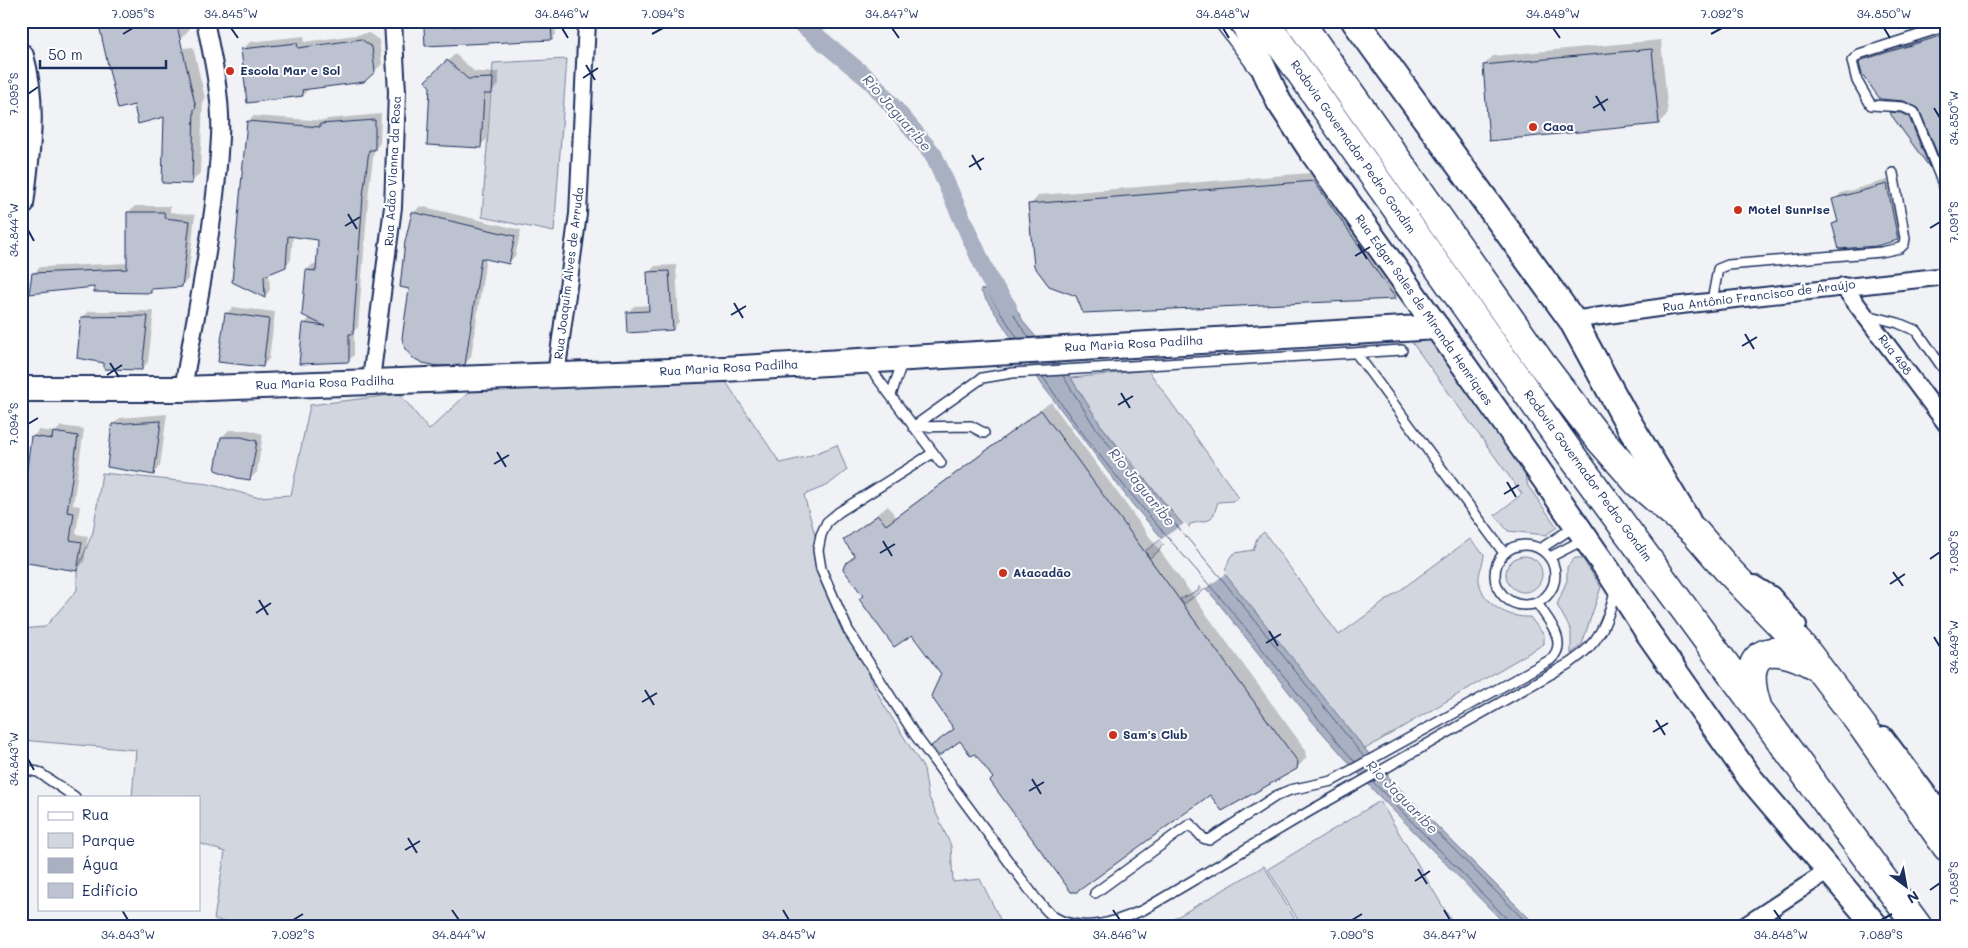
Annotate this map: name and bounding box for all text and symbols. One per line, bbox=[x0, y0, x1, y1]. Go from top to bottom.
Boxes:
text: 7.095°S bbox=[111, 5, 155, 21]
text: 34.845°W bbox=[204, 5, 258, 21]
text: 34.846°W bbox=[535, 5, 589, 21]
text: 7.094°S bbox=[641, 5, 685, 21]
text: 34.847°W bbox=[865, 5, 919, 21]
text: 34.848°W bbox=[1196, 5, 1250, 21]
text: 34.849°W bbox=[1526, 5, 1580, 21]
text: 7.092°S bbox=[1701, 5, 1744, 21]
text: 34.850°W bbox=[1857, 5, 1911, 21]
scale bar bbox=[40, 38, 166, 70]
text: 50 m bbox=[48, 44, 83, 64]
street label: Rodovia Governador Pedro Gondim bbox=[1288, 57, 1420, 236]
place label: Escola Mar e Sol bbox=[240, 62, 340, 78]
marker: Escola Mar e Sol bbox=[224, 65, 236, 77]
water label: Rio Jaguaribe bbox=[859, 70, 936, 155]
text: 7.095°S bbox=[5, 72, 21, 116]
text: 34.850°W bbox=[1945, 91, 1961, 145]
street label: Rua Adão Vianna da Rosa bbox=[380, 95, 404, 246]
place label: Caoa bbox=[1543, 118, 1574, 134]
marker: Caoa bbox=[1527, 121, 1539, 133]
street label: Rua Joaquim Alves de Arruda bbox=[549, 186, 587, 360]
place label: Motel Sunrise bbox=[1748, 201, 1830, 217]
text: 7.091°S bbox=[1945, 201, 1961, 243]
text: 34.844°W bbox=[5, 203, 21, 257]
marker: Motel Sunrise bbox=[1732, 204, 1744, 216]
street label: Rua Edgar Sales de Miranda Henriques bbox=[1352, 211, 1497, 408]
street label: Rua Antônio Francisco de Araújo bbox=[1662, 275, 1856, 315]
street label: Rua Maria Rosa Padilha bbox=[1064, 331, 1204, 355]
street label: Rua 498 bbox=[1875, 331, 1916, 378]
street label: Rua Maria Rosa Padilha bbox=[659, 355, 799, 379]
street label: Rua Maria Rosa Padilha bbox=[255, 372, 395, 392]
street label: Rodovia Governador Pedro Gondim bbox=[1521, 386, 1656, 564]
text: 7.094°S bbox=[5, 402, 21, 446]
water label: Rio Jaguaribe bbox=[1105, 443, 1180, 530]
text: 7.090°S bbox=[1945, 530, 1961, 574]
place label: Atacadão bbox=[1013, 564, 1071, 580]
marker: Atacadão bbox=[997, 567, 1009, 579]
text: 34.849°W bbox=[1945, 620, 1961, 674]
place label: Sam's Club bbox=[1123, 726, 1188, 742]
marker: Sam's Club bbox=[1107, 729, 1119, 741]
text: 34.843°W bbox=[5, 732, 21, 786]
water label: Rio Jaguaribe bbox=[1362, 756, 1442, 838]
legend bbox=[38, 796, 200, 910]
text: Rua bbox=[82, 804, 109, 824]
text: Parque bbox=[82, 830, 135, 850]
text: Água bbox=[82, 854, 119, 874]
north arrow bbox=[1880, 860, 1930, 910]
text: 7.089°S bbox=[1945, 861, 1961, 905]
text: Edifício bbox=[82, 880, 138, 900]
text: N bbox=[1904, 887, 1923, 908]
text: 34.843°W bbox=[101, 926, 155, 942]
text: 7.092°S bbox=[272, 926, 315, 942]
text: 34.844°W bbox=[432, 926, 486, 942]
text: 34.845°W bbox=[762, 926, 816, 942]
text: 34.846°W bbox=[1093, 926, 1147, 942]
text: 7.090°S bbox=[1330, 926, 1374, 942]
text: 34.847°W bbox=[1423, 926, 1477, 942]
text: 34.848°W bbox=[1754, 926, 1808, 942]
text: 7.089°S bbox=[1859, 926, 1903, 942]

